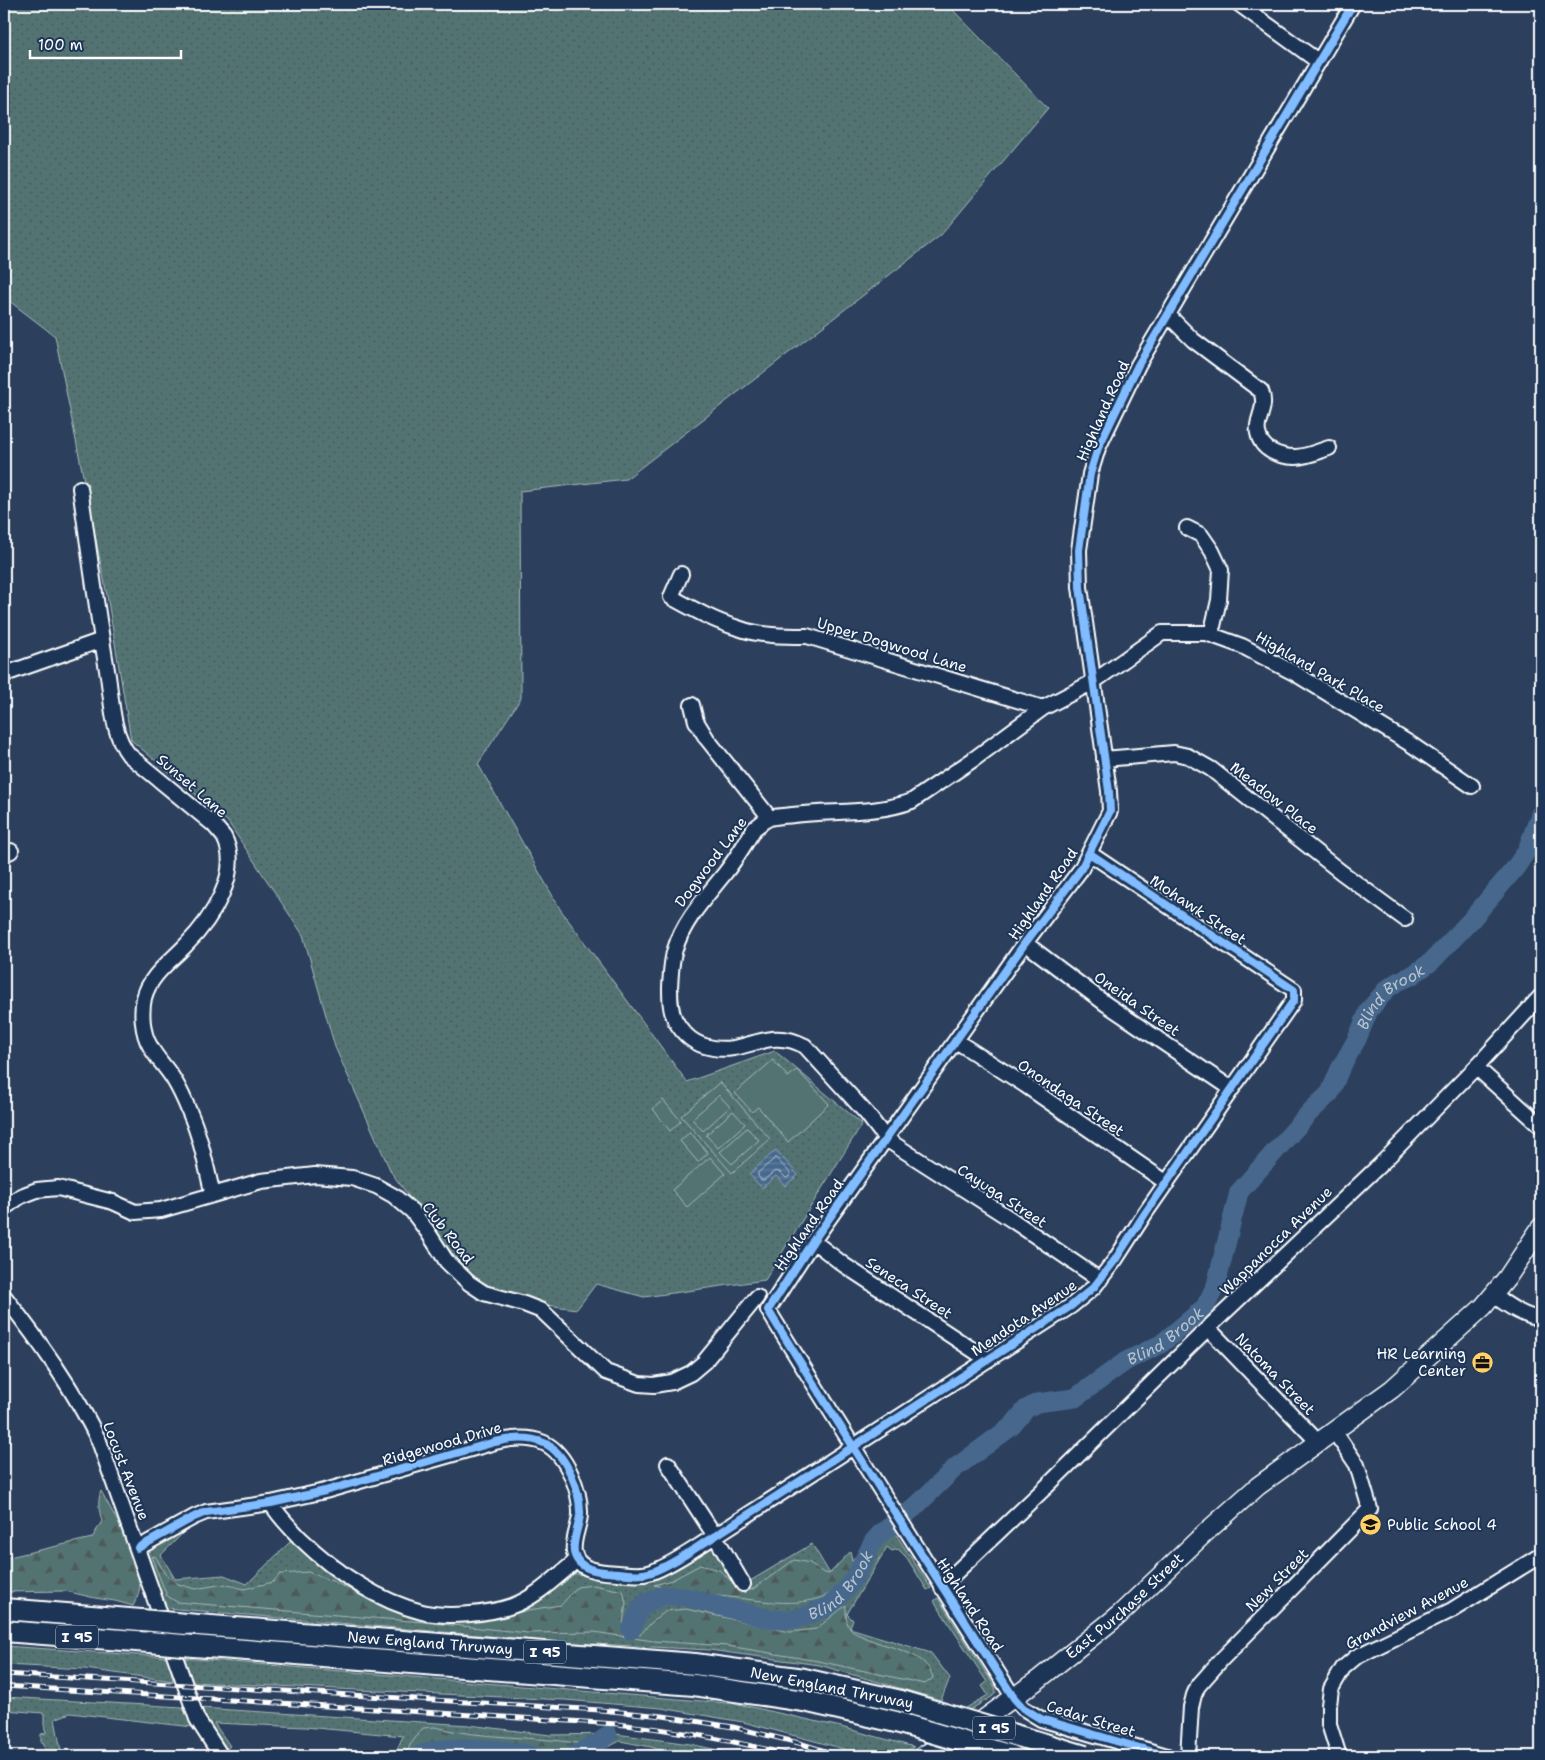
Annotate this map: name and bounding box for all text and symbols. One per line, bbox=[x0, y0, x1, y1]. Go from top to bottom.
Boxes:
scale bar bbox=[30, 28, 181, 60]
text: 100 m bbox=[38, 35, 83, 55]
street label: Highland Road bbox=[1072, 357, 1134, 465]
street label: Upper Dogwood Lane bbox=[815, 613, 969, 677]
street label: Highland Park Place bbox=[1252, 627, 1388, 717]
street label: Sunset Lane bbox=[152, 750, 232, 822]
street label: Meadow Place bbox=[1226, 757, 1322, 839]
street label: Dogwood Lane bbox=[670, 813, 752, 911]
street label: Highland Road bbox=[1004, 843, 1083, 944]
street label: Mohawk Street bbox=[1146, 870, 1250, 950]
water label: Blind Brook bbox=[1352, 959, 1429, 1033]
street label: Oneida Street bbox=[1090, 967, 1184, 1041]
street label: Onondaga Street bbox=[1014, 1055, 1128, 1141]
street label: Cayuga Street bbox=[953, 1160, 1051, 1232]
street label: Highland Road bbox=[770, 1174, 849, 1275]
street label: Wappanocca Avenue bbox=[1215, 1182, 1337, 1300]
street label: Club Road bbox=[417, 1198, 479, 1269]
street label: Seneca Street bbox=[862, 1252, 956, 1324]
street label: Mendota Avenue bbox=[967, 1275, 1081, 1361]
water label: Blind Brook bbox=[1123, 1302, 1208, 1370]
street label: Natoma Street bbox=[1231, 1329, 1319, 1419]
place label: HR Learning Center bbox=[1376, 1344, 1466, 1381]
office icon: HR Learning Center bbox=[1470, 1351, 1494, 1375]
street label: Ridgewood Drive bbox=[380, 1417, 504, 1471]
street label: Locust Avenue bbox=[98, 1419, 154, 1523]
school or university icon: Public School 4 bbox=[1359, 1513, 1383, 1537]
place label: Public School 4 bbox=[1387, 1515, 1497, 1535]
street label: New Street bbox=[1241, 1544, 1313, 1616]
water label: Blind Brook bbox=[804, 1547, 877, 1624]
street label: East Purchase Street bbox=[1062, 1549, 1188, 1664]
street label: Highland Road bbox=[932, 1554, 1008, 1656]
street label: Grandview Avenue bbox=[1342, 1572, 1472, 1654]
road number: I 95 bbox=[56, 1625, 98, 1648]
street label: New England Thruway bbox=[347, 1627, 514, 1660]
road number: I 95 bbox=[524, 1640, 566, 1664]
street label: New England Thruway bbox=[749, 1662, 915, 1714]
street label: Cedar Street bbox=[1044, 1696, 1138, 1742]
road number: I 95 bbox=[973, 1716, 1015, 1740]

